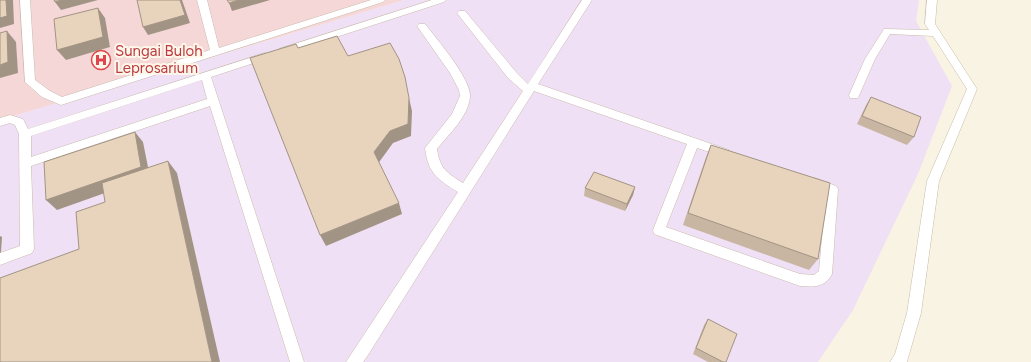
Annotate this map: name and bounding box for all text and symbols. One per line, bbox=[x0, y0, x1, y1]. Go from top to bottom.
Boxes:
place label: Sungai Buloh Leprosarium bbox=[115, 42, 203, 77]
hospital icon: Sungai Buloh Leprosarium bbox=[90, 49, 112, 71]

